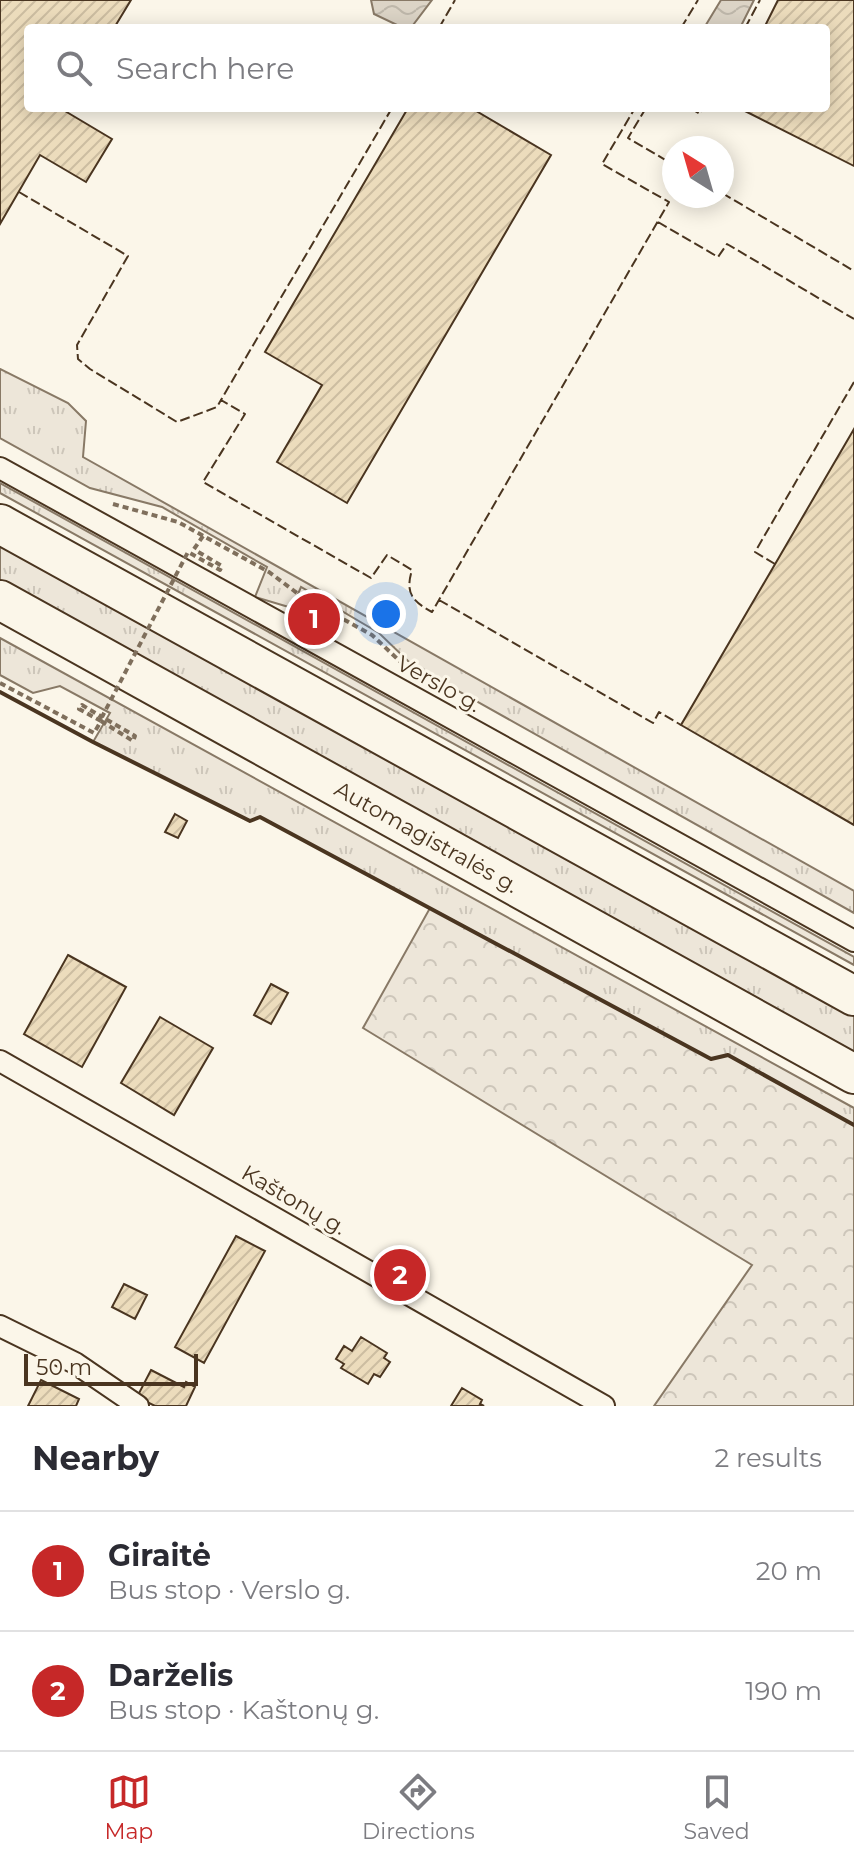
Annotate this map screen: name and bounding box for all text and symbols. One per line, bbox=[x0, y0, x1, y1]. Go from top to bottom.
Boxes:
search box bbox=[24, 24, 830, 112]
icon: search bbox=[52, 46, 96, 90]
text: Search here bbox=[116, 50, 294, 87]
north arrow bbox=[662, 136, 734, 208]
pin: 1 bbox=[288, 589, 340, 649]
your location bbox=[366, 594, 406, 634]
street label: Verslo g. bbox=[392, 650, 486, 718]
street label: Automagistralės g. bbox=[330, 775, 523, 899]
street label: Kaštonų g. bbox=[237, 1159, 351, 1241]
pin: 2 bbox=[374, 1245, 426, 1305]
scale bar bbox=[24, 1350, 198, 1386]
text: 50 m bbox=[36, 1354, 92, 1381]
text: Nearby bbox=[32, 1437, 159, 1479]
text: 2 results bbox=[714, 1442, 822, 1474]
text: Giraitė bbox=[108, 1537, 211, 1574]
text: 1 bbox=[53, 1555, 63, 1587]
text: 20 m bbox=[756, 1555, 822, 1587]
text: Bus stop · Verslo g. bbox=[108, 1574, 350, 1606]
text: Darželis bbox=[108, 1657, 233, 1694]
text: 2 bbox=[50, 1675, 66, 1707]
text: 190 m bbox=[745, 1675, 822, 1707]
text: Bus stop · Kaštonų g. bbox=[108, 1694, 379, 1726]
tab: Map bbox=[104, 1770, 153, 1845]
tab: Directions bbox=[362, 1770, 475, 1845]
tab: Saved bbox=[684, 1770, 750, 1845]

